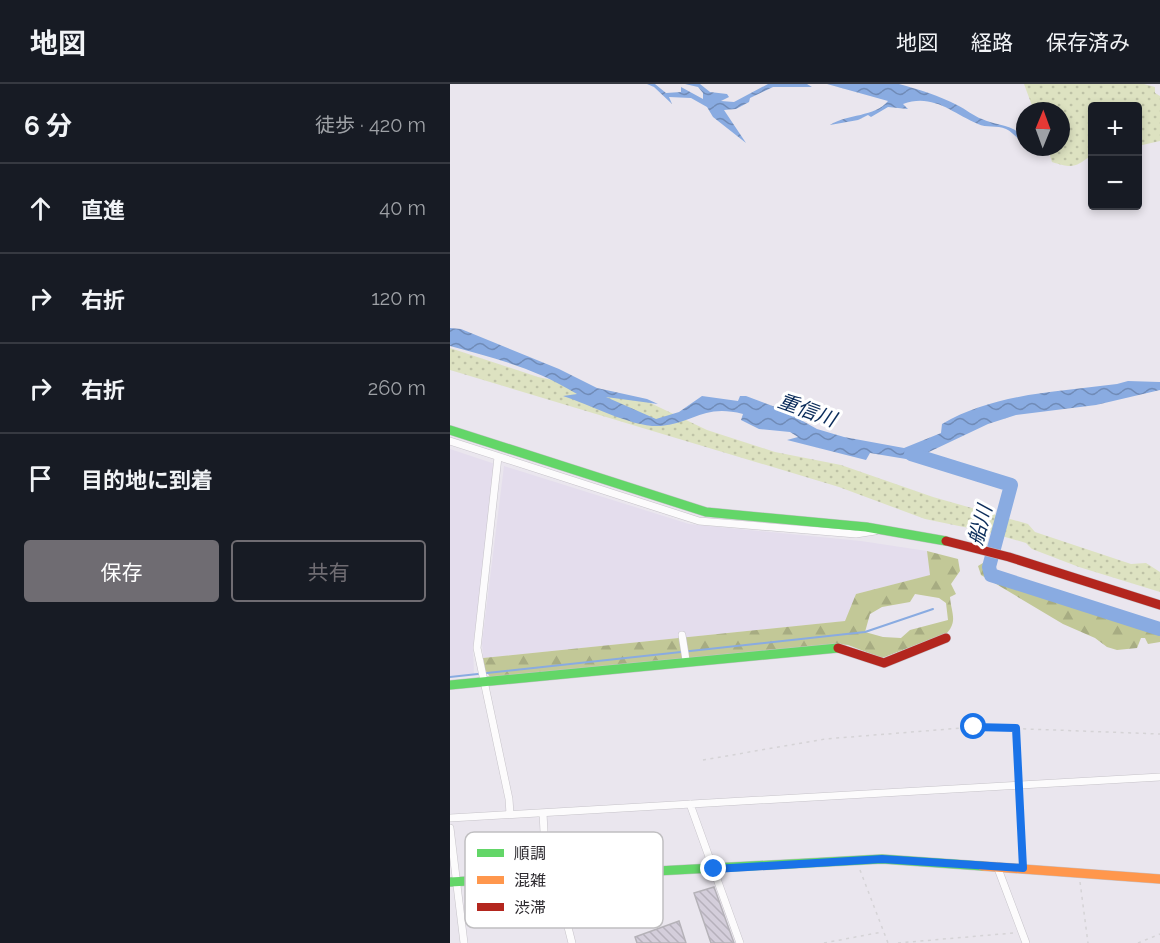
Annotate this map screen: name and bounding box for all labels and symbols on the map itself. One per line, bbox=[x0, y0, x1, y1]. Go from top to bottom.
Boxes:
north arrow bbox=[1016, 102, 1070, 156]
water label: 重信川 bbox=[775, 388, 841, 432]
water label: 船川 bbox=[963, 501, 997, 547]
route start bbox=[960, 713, 986, 739]
legend bbox=[465, 832, 663, 928]
text: 順調 bbox=[514, 844, 546, 863]
route end bbox=[700, 855, 726, 881]
text: 混雑 bbox=[514, 871, 546, 890]
text: 渋滞 bbox=[514, 898, 546, 917]

